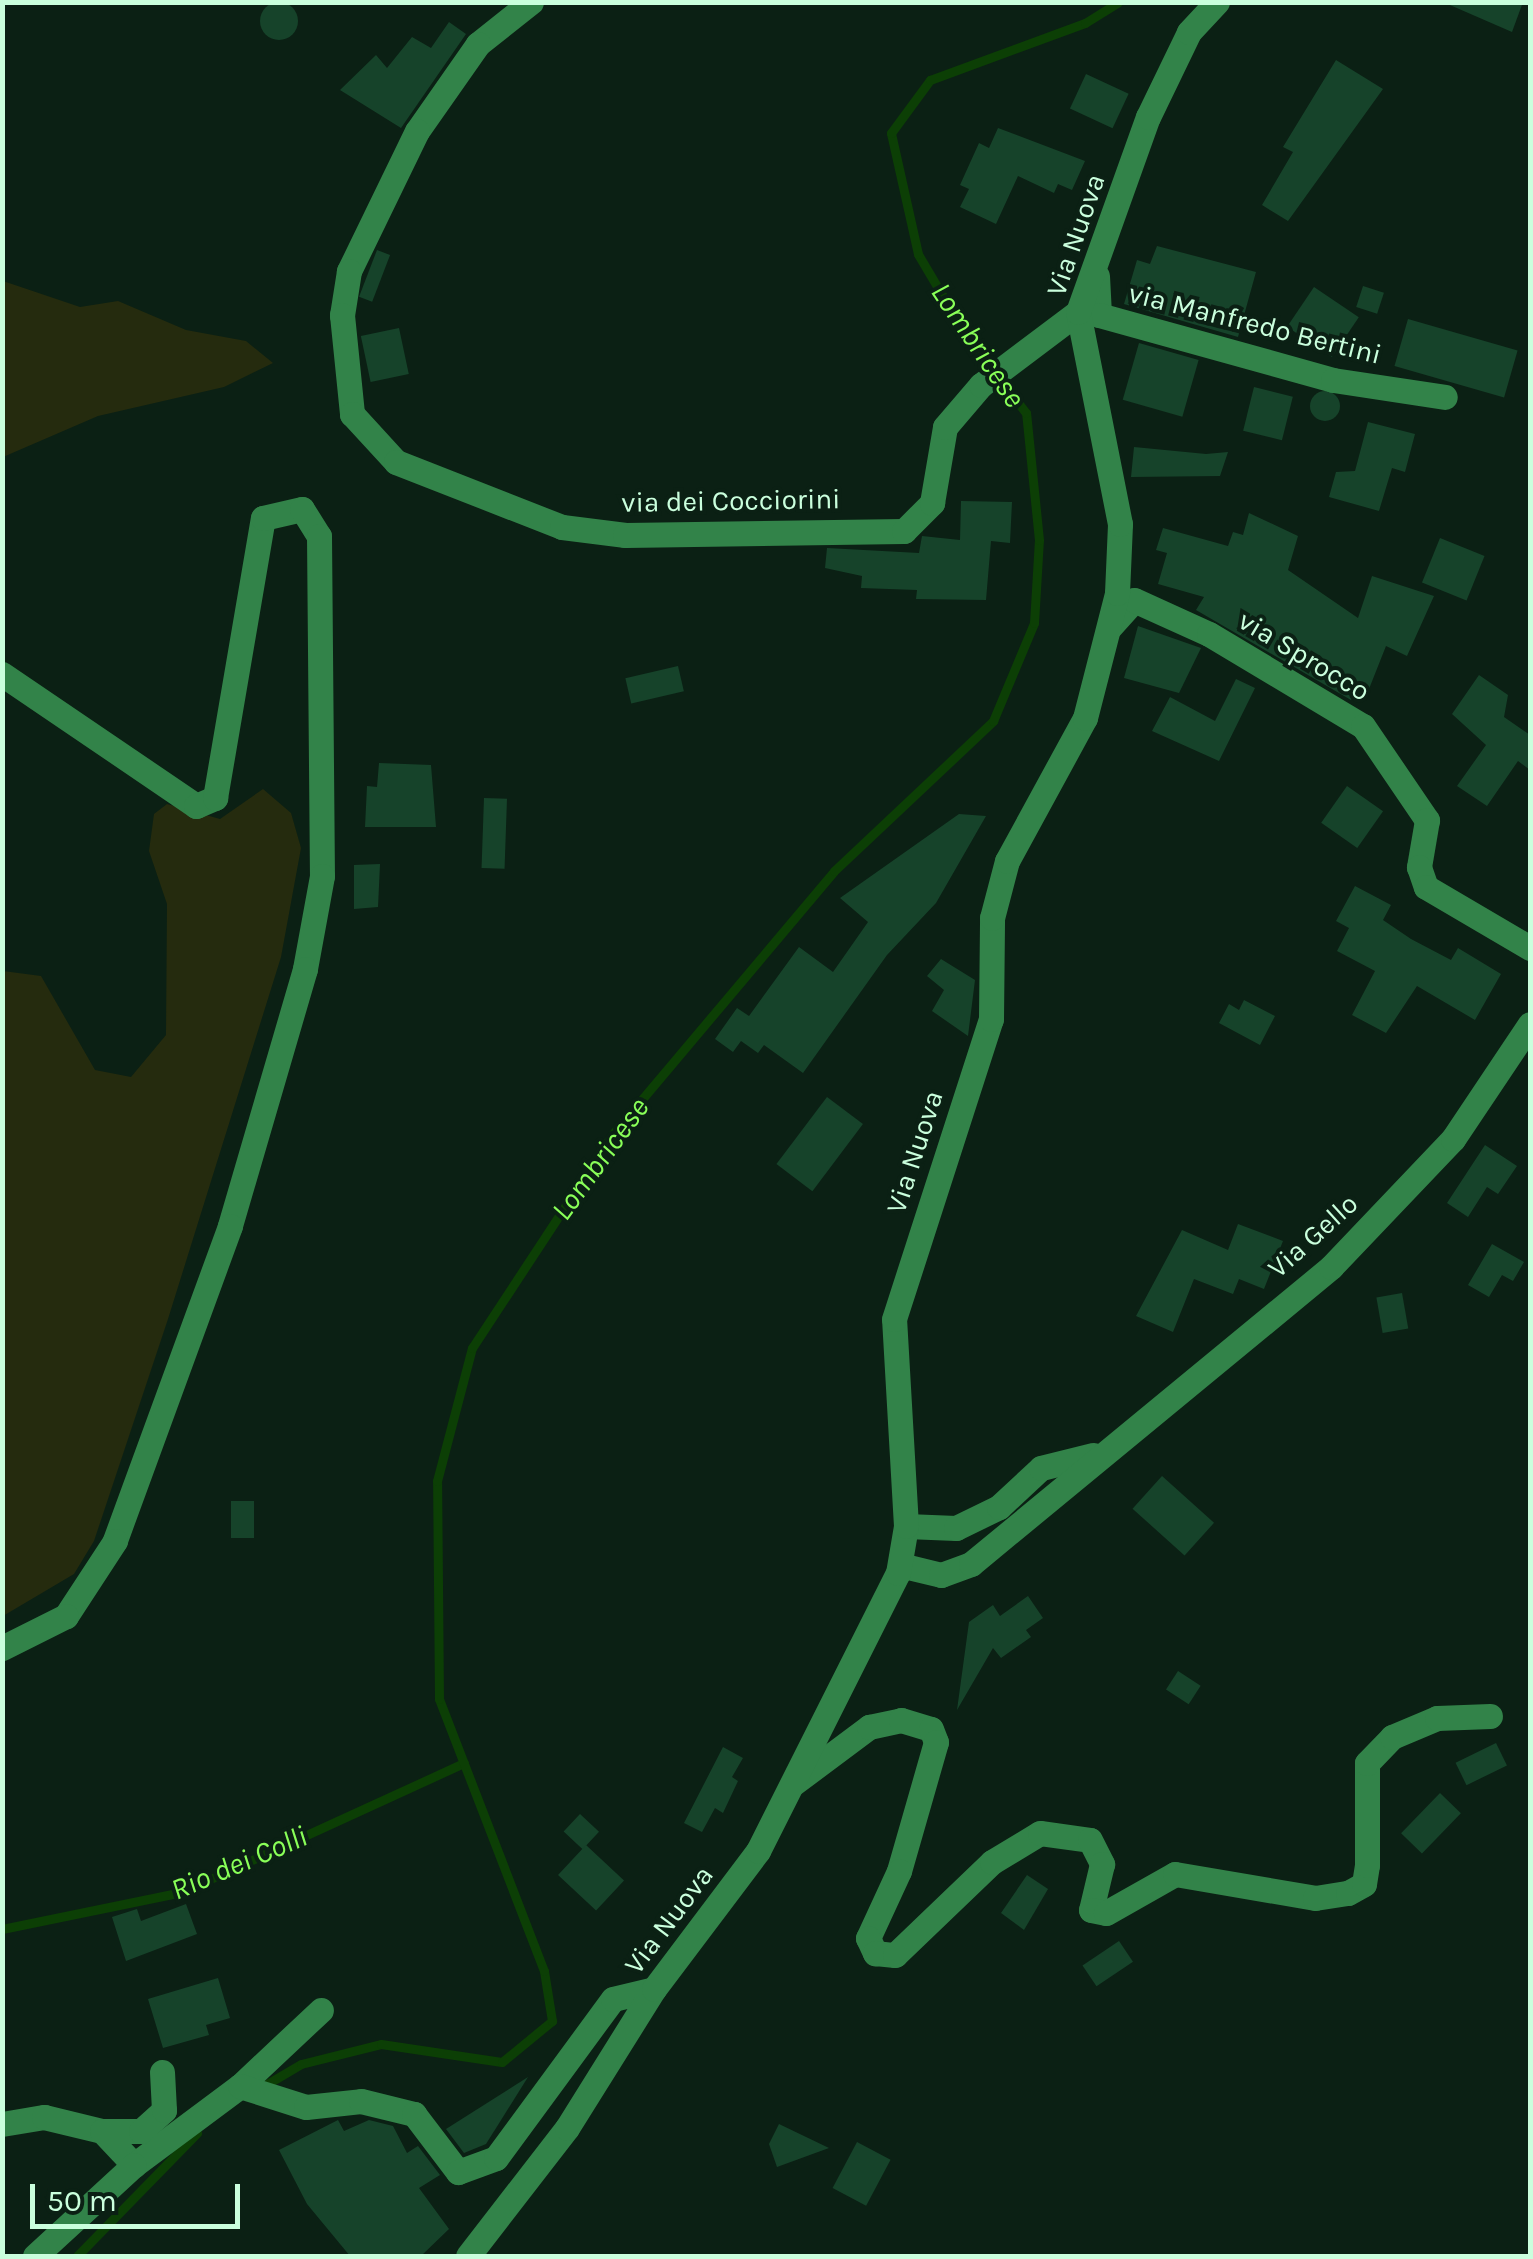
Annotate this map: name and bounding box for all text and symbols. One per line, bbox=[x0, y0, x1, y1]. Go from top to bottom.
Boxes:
street label: Via Nuova bbox=[1039, 169, 1113, 301]
water label: Lombricese bbox=[923, 276, 1033, 414]
street label: via Manfredo Bertini bbox=[1125, 276, 1385, 372]
street label: via dei Cocciorini bbox=[621, 482, 841, 520]
street label: via Sprocco bbox=[1232, 604, 1376, 708]
street label: Via Nuova bbox=[879, 1086, 951, 1218]
water label: Lombricese bbox=[544, 1091, 656, 1227]
street label: Via Gello bbox=[1261, 1187, 1365, 1285]
water label: Rio dei Colli bbox=[165, 1818, 313, 1908]
street label: Via Nuova bbox=[617, 1859, 721, 1981]
scale bar bbox=[35, 2164, 245, 2226]
text: 50 m bbox=[47, 2183, 117, 2219]

